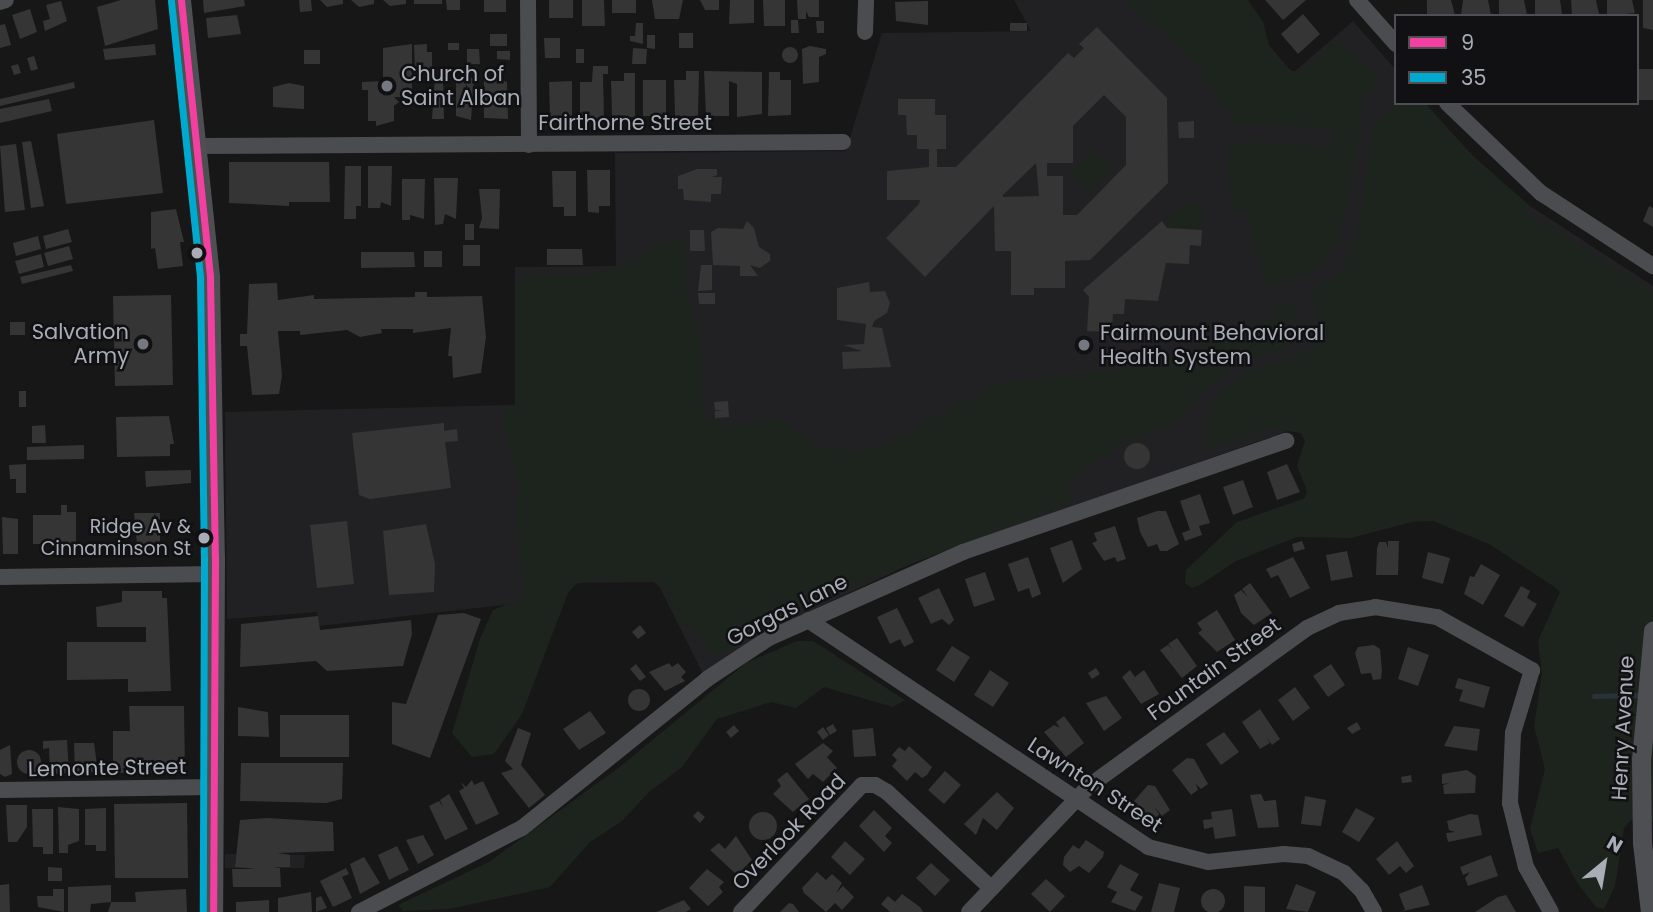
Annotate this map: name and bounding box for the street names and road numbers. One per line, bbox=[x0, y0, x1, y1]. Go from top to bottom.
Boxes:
street label: Fairthorne Street bbox=[538, 110, 712, 136]
street label: Gorgas Lane bbox=[722, 569, 852, 651]
street label: Fountain Street bbox=[1143, 612, 1285, 726]
street label: Henry Avenue bbox=[1607, 655, 1639, 801]
street label: Lawnton Street bbox=[1023, 732, 1167, 838]
street label: Lemonte Street bbox=[28, 754, 186, 782]
street label: Overlook Road bbox=[727, 769, 851, 895]

